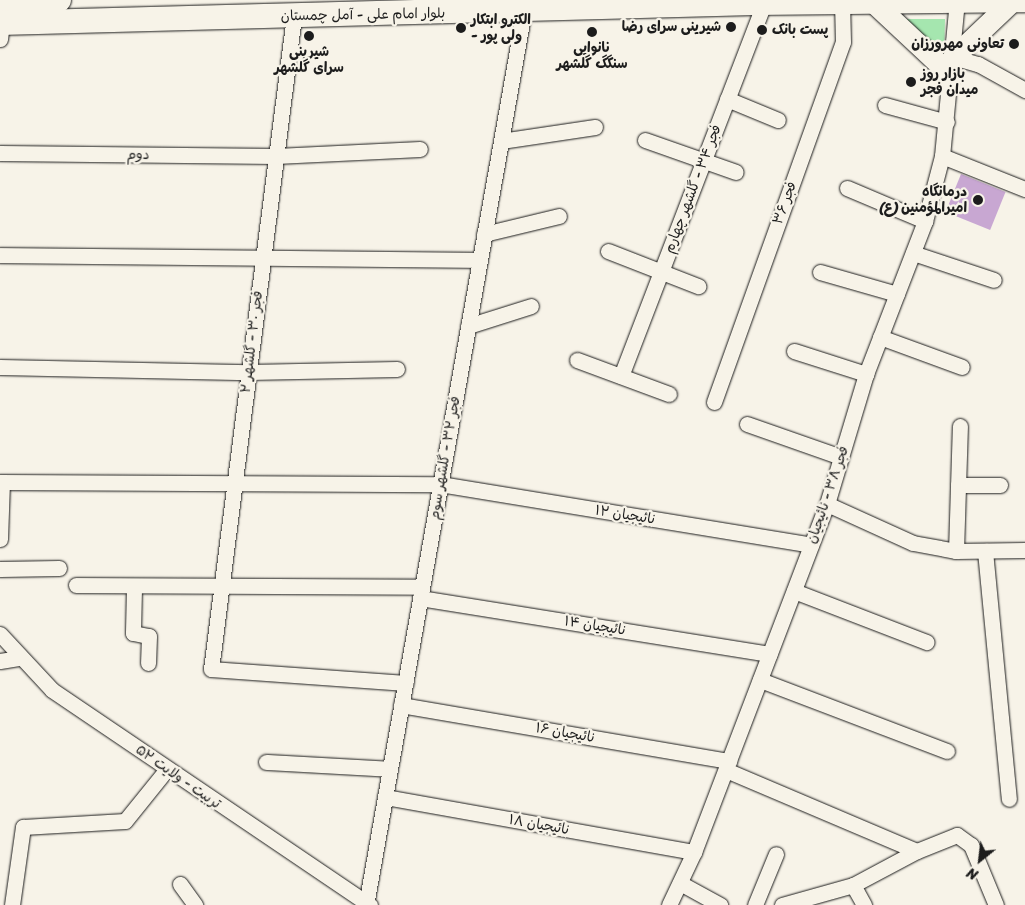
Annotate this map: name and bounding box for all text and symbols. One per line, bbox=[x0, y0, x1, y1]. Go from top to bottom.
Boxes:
street label: بلوار امام علی - آمل چمستان bbox=[281, 5, 445, 25]
place label: الکترو ابتکار - ولی پور bbox=[471, 12, 531, 44]
place label: شیرینی سرای رضا bbox=[622, 19, 721, 35]
marker: شیرینی سرای رضا bbox=[725, 21, 737, 33]
marker: الکترو ابتکار - ولی پور bbox=[455, 22, 467, 34]
place label: پست بانک bbox=[772, 22, 828, 38]
marker: پست بانک bbox=[756, 24, 768, 36]
marker: نانوایی سنگگ گلشهر bbox=[586, 26, 598, 38]
marker: شیرینی سرای گلشهر bbox=[303, 30, 315, 42]
place label: تعاونی مهرورزان bbox=[911, 36, 1004, 52]
marker: تعاونی مهرورزان bbox=[1008, 38, 1020, 50]
place label: نانوایی سنگگ گلشهر bbox=[556, 40, 628, 72]
place label: شیرینی سرای گلشهر bbox=[274, 44, 344, 76]
place label: بازار روز میدان فجر bbox=[921, 66, 978, 98]
marker: بازار روز میدان فجر bbox=[905, 76, 917, 88]
street label: فجر ۳۴ - گلشهر چهارم bbox=[661, 122, 725, 256]
street label: دوم bbox=[126, 146, 150, 164]
street label: فجر ۳۶ bbox=[770, 179, 800, 227]
place label: درمانگاه امیرالمؤمنین (ع) bbox=[879, 184, 967, 216]
marker: درمانگاه امیرالمؤمنین (ع) bbox=[971, 193, 985, 207]
street label: فجر ۳۰ - گلشهر ۲ bbox=[237, 290, 267, 394]
street label: فجر ۳۲ - گلشهر سوم bbox=[426, 395, 464, 521]
street label: فجر ۳۸ - نائیجیان bbox=[803, 444, 853, 546]
street label: نائیجیان ۱۲ bbox=[594, 502, 656, 528]
street label: نائیجیان ۱۴ bbox=[563, 613, 627, 639]
street label: نائیجیان ۱۶ bbox=[534, 720, 596, 746]
street label: تربیت - ولایت ۵۲ bbox=[132, 741, 224, 813]
street label: نائیجیان ۱۸ bbox=[507, 811, 571, 839]
north arrow bbox=[955, 835, 1005, 885]
text: N bbox=[962, 860, 983, 887]

